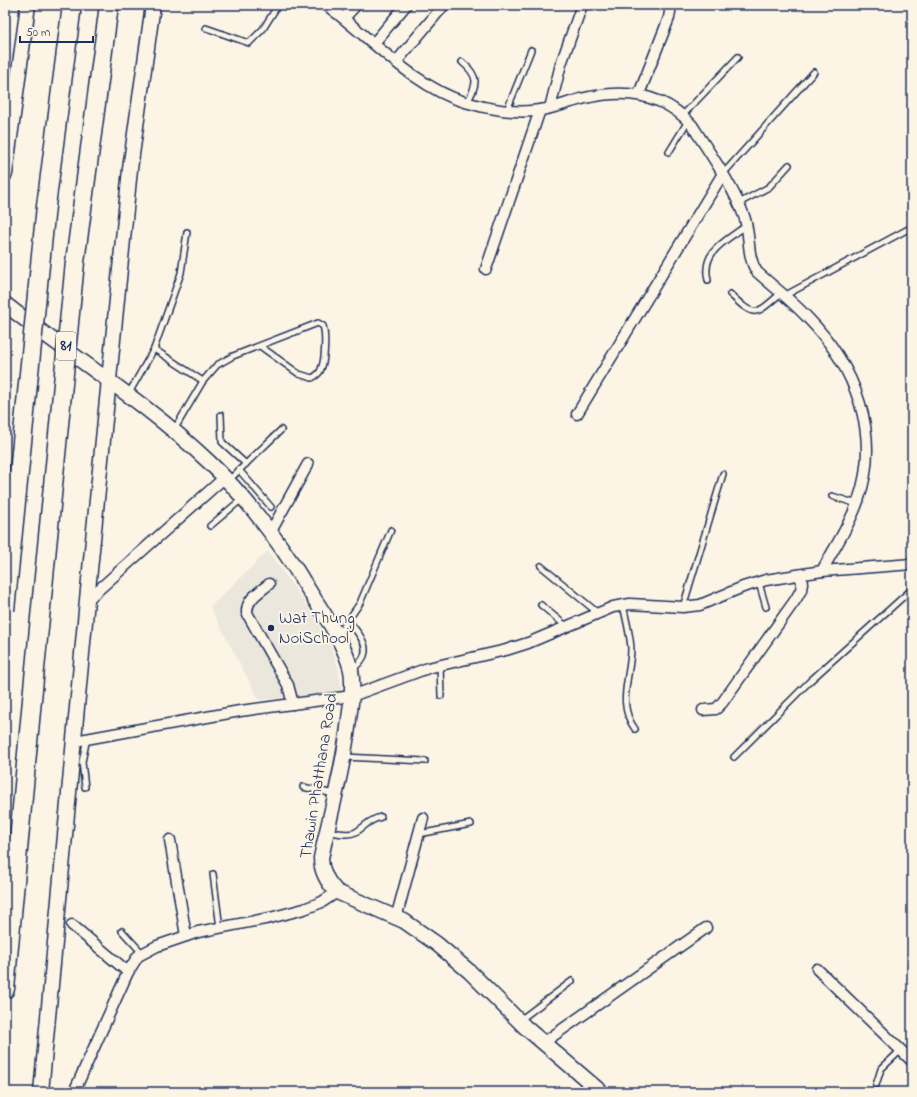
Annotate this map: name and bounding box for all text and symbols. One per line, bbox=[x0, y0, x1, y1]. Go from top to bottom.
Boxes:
scale bar bbox=[20, 18, 93, 44]
text: 50 m bbox=[26, 24, 50, 42]
road number: 81 bbox=[56, 332, 76, 360]
place label: Wat Thung NoiSchool bbox=[279, 606, 355, 651]
marker: Wat Thung NoiSchool bbox=[266, 623, 276, 633]
street label: Thawin Phatthana Road bbox=[294, 691, 345, 861]

